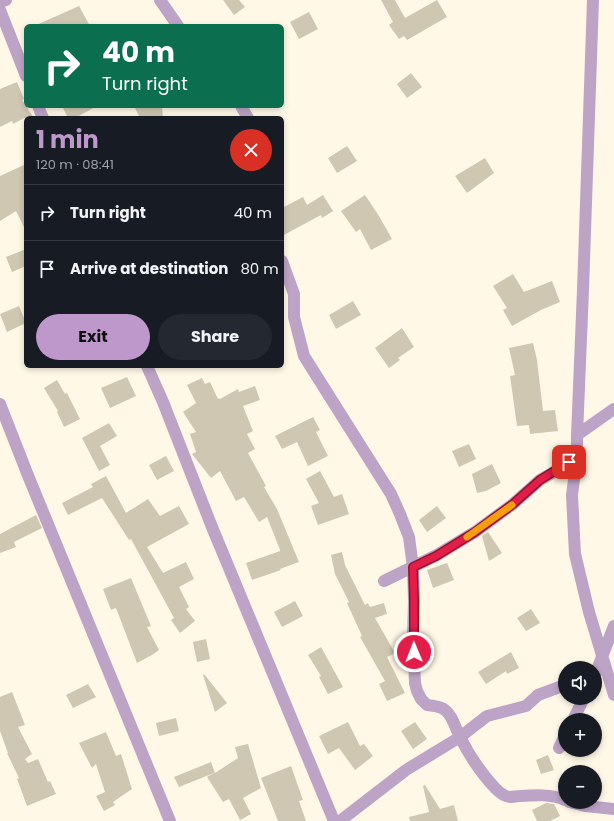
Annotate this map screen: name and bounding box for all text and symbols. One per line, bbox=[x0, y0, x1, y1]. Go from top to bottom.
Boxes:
text: 40 m bbox=[102, 33, 175, 72]
icon: right bbox=[36, 40, 88, 92]
text: Turn right bbox=[102, 71, 188, 96]
text: 1 min bbox=[36, 123, 99, 156]
button: close bbox=[230, 129, 272, 171]
text: 120 m · 08:41 bbox=[36, 155, 114, 174]
icon: right bbox=[36, 202, 58, 224]
text: Turn right bbox=[70, 202, 146, 223]
text: 40 m bbox=[234, 202, 272, 223]
icon: arrive bbox=[36, 258, 58, 280]
text: Arrive at destination bbox=[70, 258, 228, 279]
text: 80 m bbox=[240, 258, 279, 279]
button: Exit bbox=[36, 314, 150, 360]
button: Share bbox=[158, 314, 272, 360]
pin bbox=[552, 445, 586, 479]
icon: arrive bbox=[558, 451, 580, 473]
position arrow bbox=[393, 631, 435, 673]
map controls bbox=[558, 661, 602, 809]
button: sound bbox=[558, 661, 602, 705]
button: + bbox=[558, 713, 602, 757]
button: − bbox=[558, 765, 602, 809]

